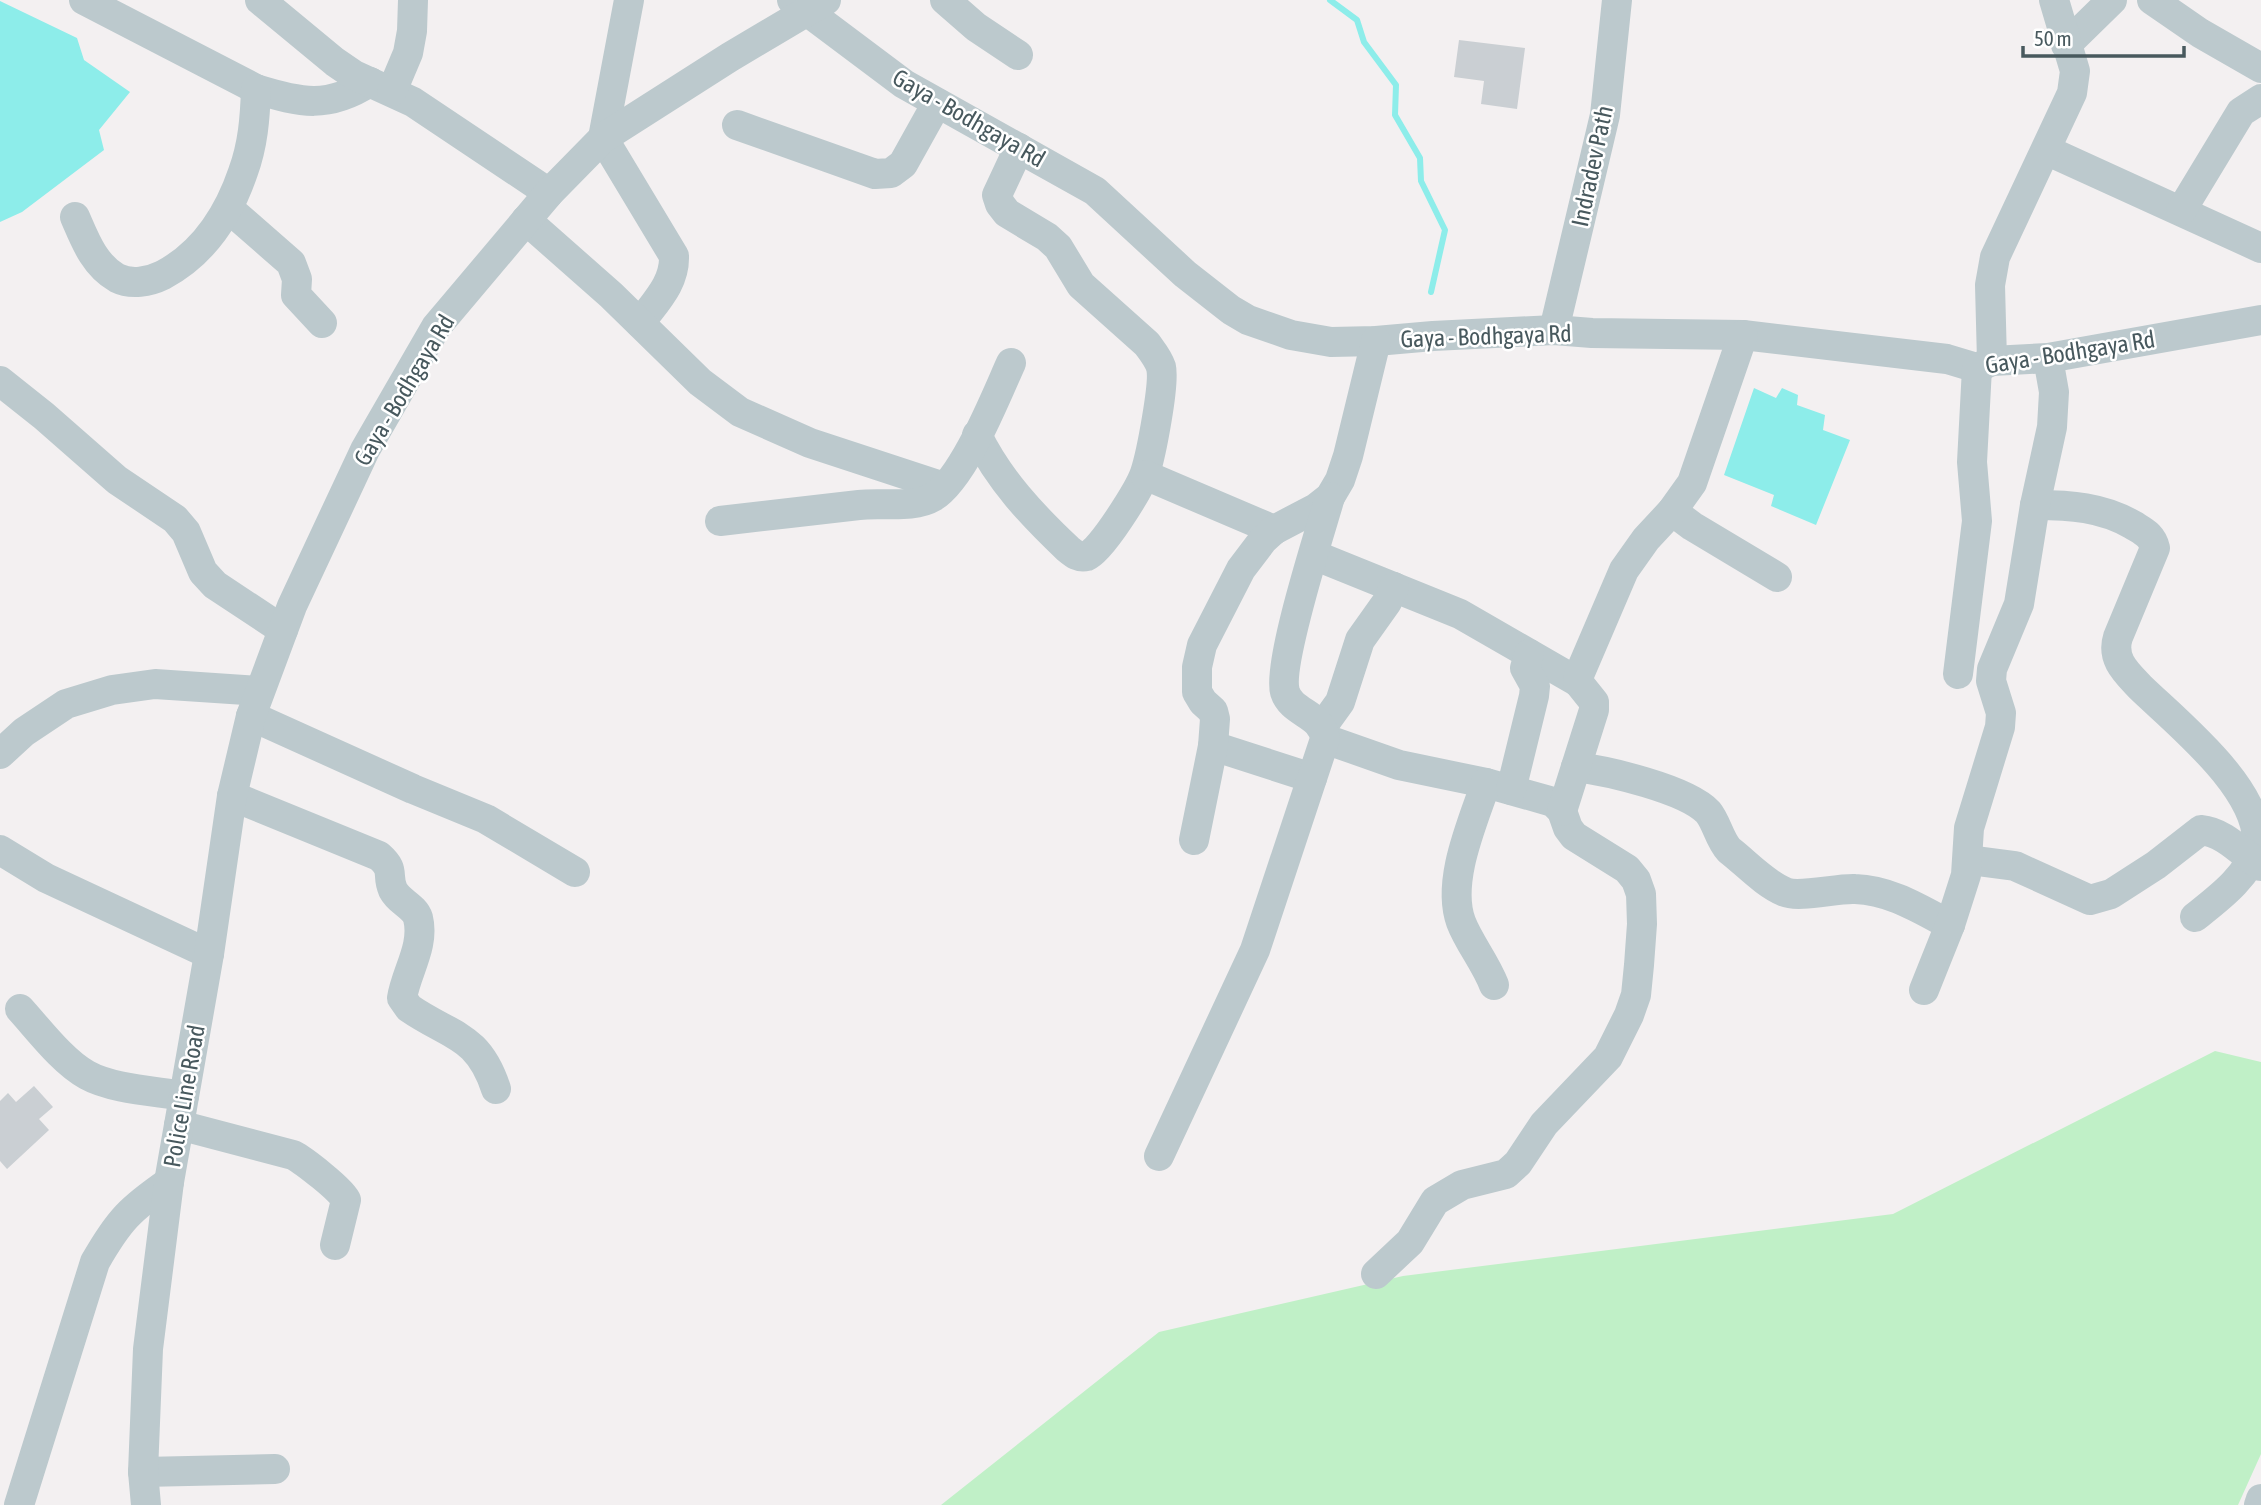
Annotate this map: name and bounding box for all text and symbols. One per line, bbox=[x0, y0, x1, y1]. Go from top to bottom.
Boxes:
scale bar bbox=[2023, 14, 2184, 58]
text: 50 m bbox=[2034, 26, 2072, 50]
street label: Gaya - Bodhgaya Rd bbox=[888, 63, 1050, 173]
street label: Indradev Path bbox=[1566, 103, 1618, 229]
street label: Gaya - Bodhgaya Rd bbox=[348, 310, 460, 470]
street label: Gaya - Bodhgaya Rd bbox=[1400, 320, 1572, 352]
street label: Gaya - Bodhgaya Rd bbox=[1983, 325, 2157, 379]
street label: Police Line Road bbox=[158, 1023, 210, 1169]

